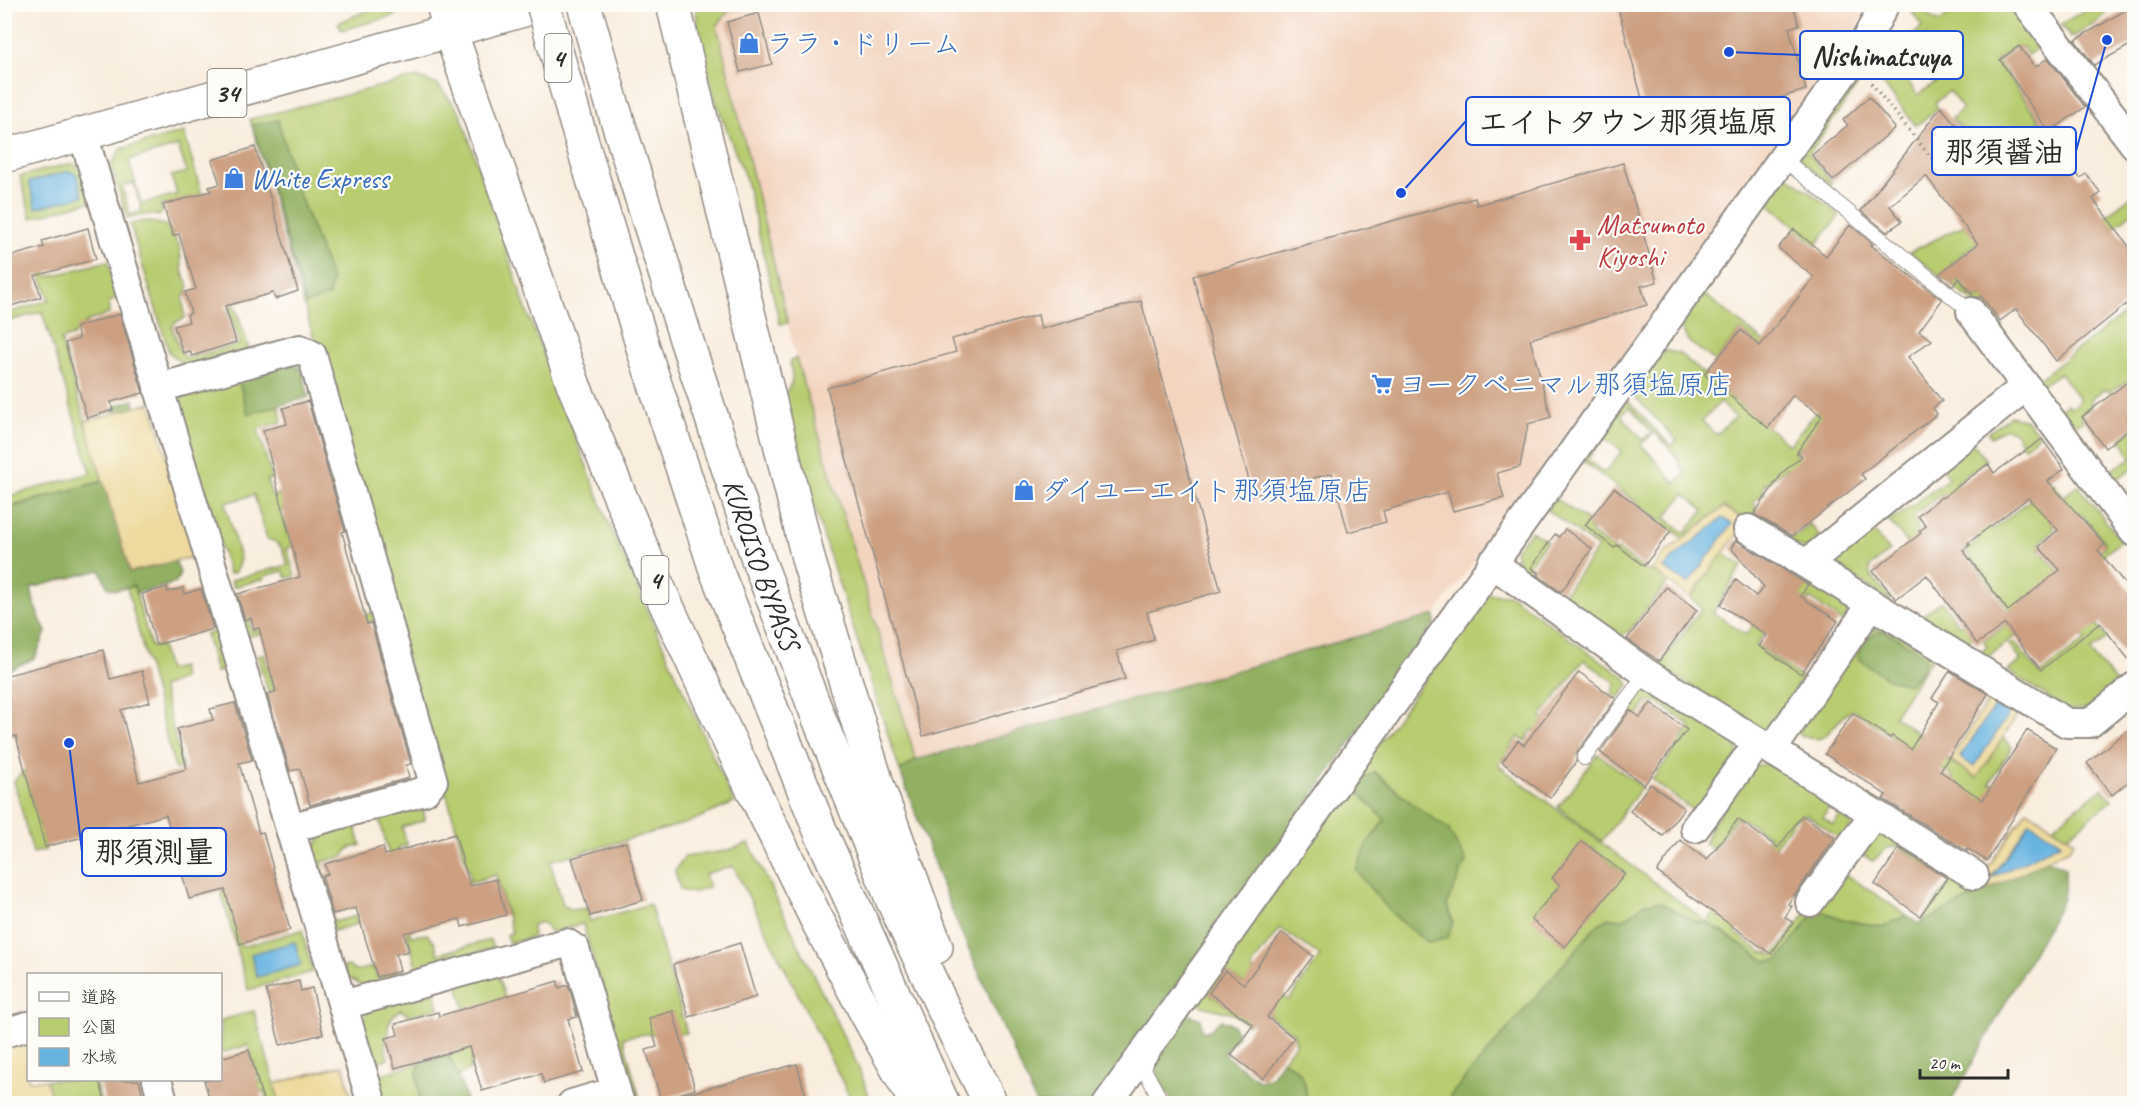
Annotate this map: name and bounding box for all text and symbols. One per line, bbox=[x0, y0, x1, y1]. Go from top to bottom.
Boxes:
place label: ララ・ドリーム bbox=[766, 26, 961, 61]
shop icon: ララ・ドリーム bbox=[737, 31, 761, 55]
callout: Nishimatsuya bbox=[1800, 31, 1963, 79]
road number: 4 bbox=[544, 34, 572, 82]
text: Nishimatsuya bbox=[1811, 37, 1953, 75]
road number: 34 bbox=[208, 69, 246, 117]
callout: エイトタウン那須塩原 bbox=[1466, 97, 1790, 145]
text: エイトタウン那須塩原 bbox=[1478, 103, 1778, 141]
callout: 那須醤油 bbox=[1932, 127, 2076, 175]
text: 那須醤油 bbox=[1944, 133, 2064, 171]
place label: White Express bbox=[251, 161, 391, 196]
shop icon: White Express bbox=[222, 166, 246, 190]
place label: Matsumoto Kiyoshi bbox=[1597, 207, 1705, 274]
pharmacy icon: Matsumoto Kiyoshi bbox=[1568, 228, 1592, 252]
place label: ヨークベニマル那須塩原店 bbox=[1399, 367, 1733, 402]
supermarket icon: ヨークベニマル那須塩原店 bbox=[1370, 372, 1394, 396]
place label: ダイユーエイト那須塩原店 bbox=[1041, 473, 1372, 508]
street label: KUROISO BYPASS bbox=[716, 475, 810, 658]
shop icon: ダイユーエイト那須塩原店 bbox=[1012, 478, 1036, 502]
road number: 4 bbox=[642, 556, 668, 604]
callout: 那須測量 bbox=[82, 828, 226, 876]
text: 那須測量 bbox=[94, 833, 214, 871]
legend bbox=[27, 973, 222, 1081]
text: 道路 bbox=[81, 986, 117, 1008]
text: 公園 bbox=[81, 1016, 117, 1038]
scale bar bbox=[1920, 1042, 2008, 1080]
text: 水域 bbox=[81, 1046, 117, 1068]
text: 20 m bbox=[1929, 1052, 1962, 1074]

